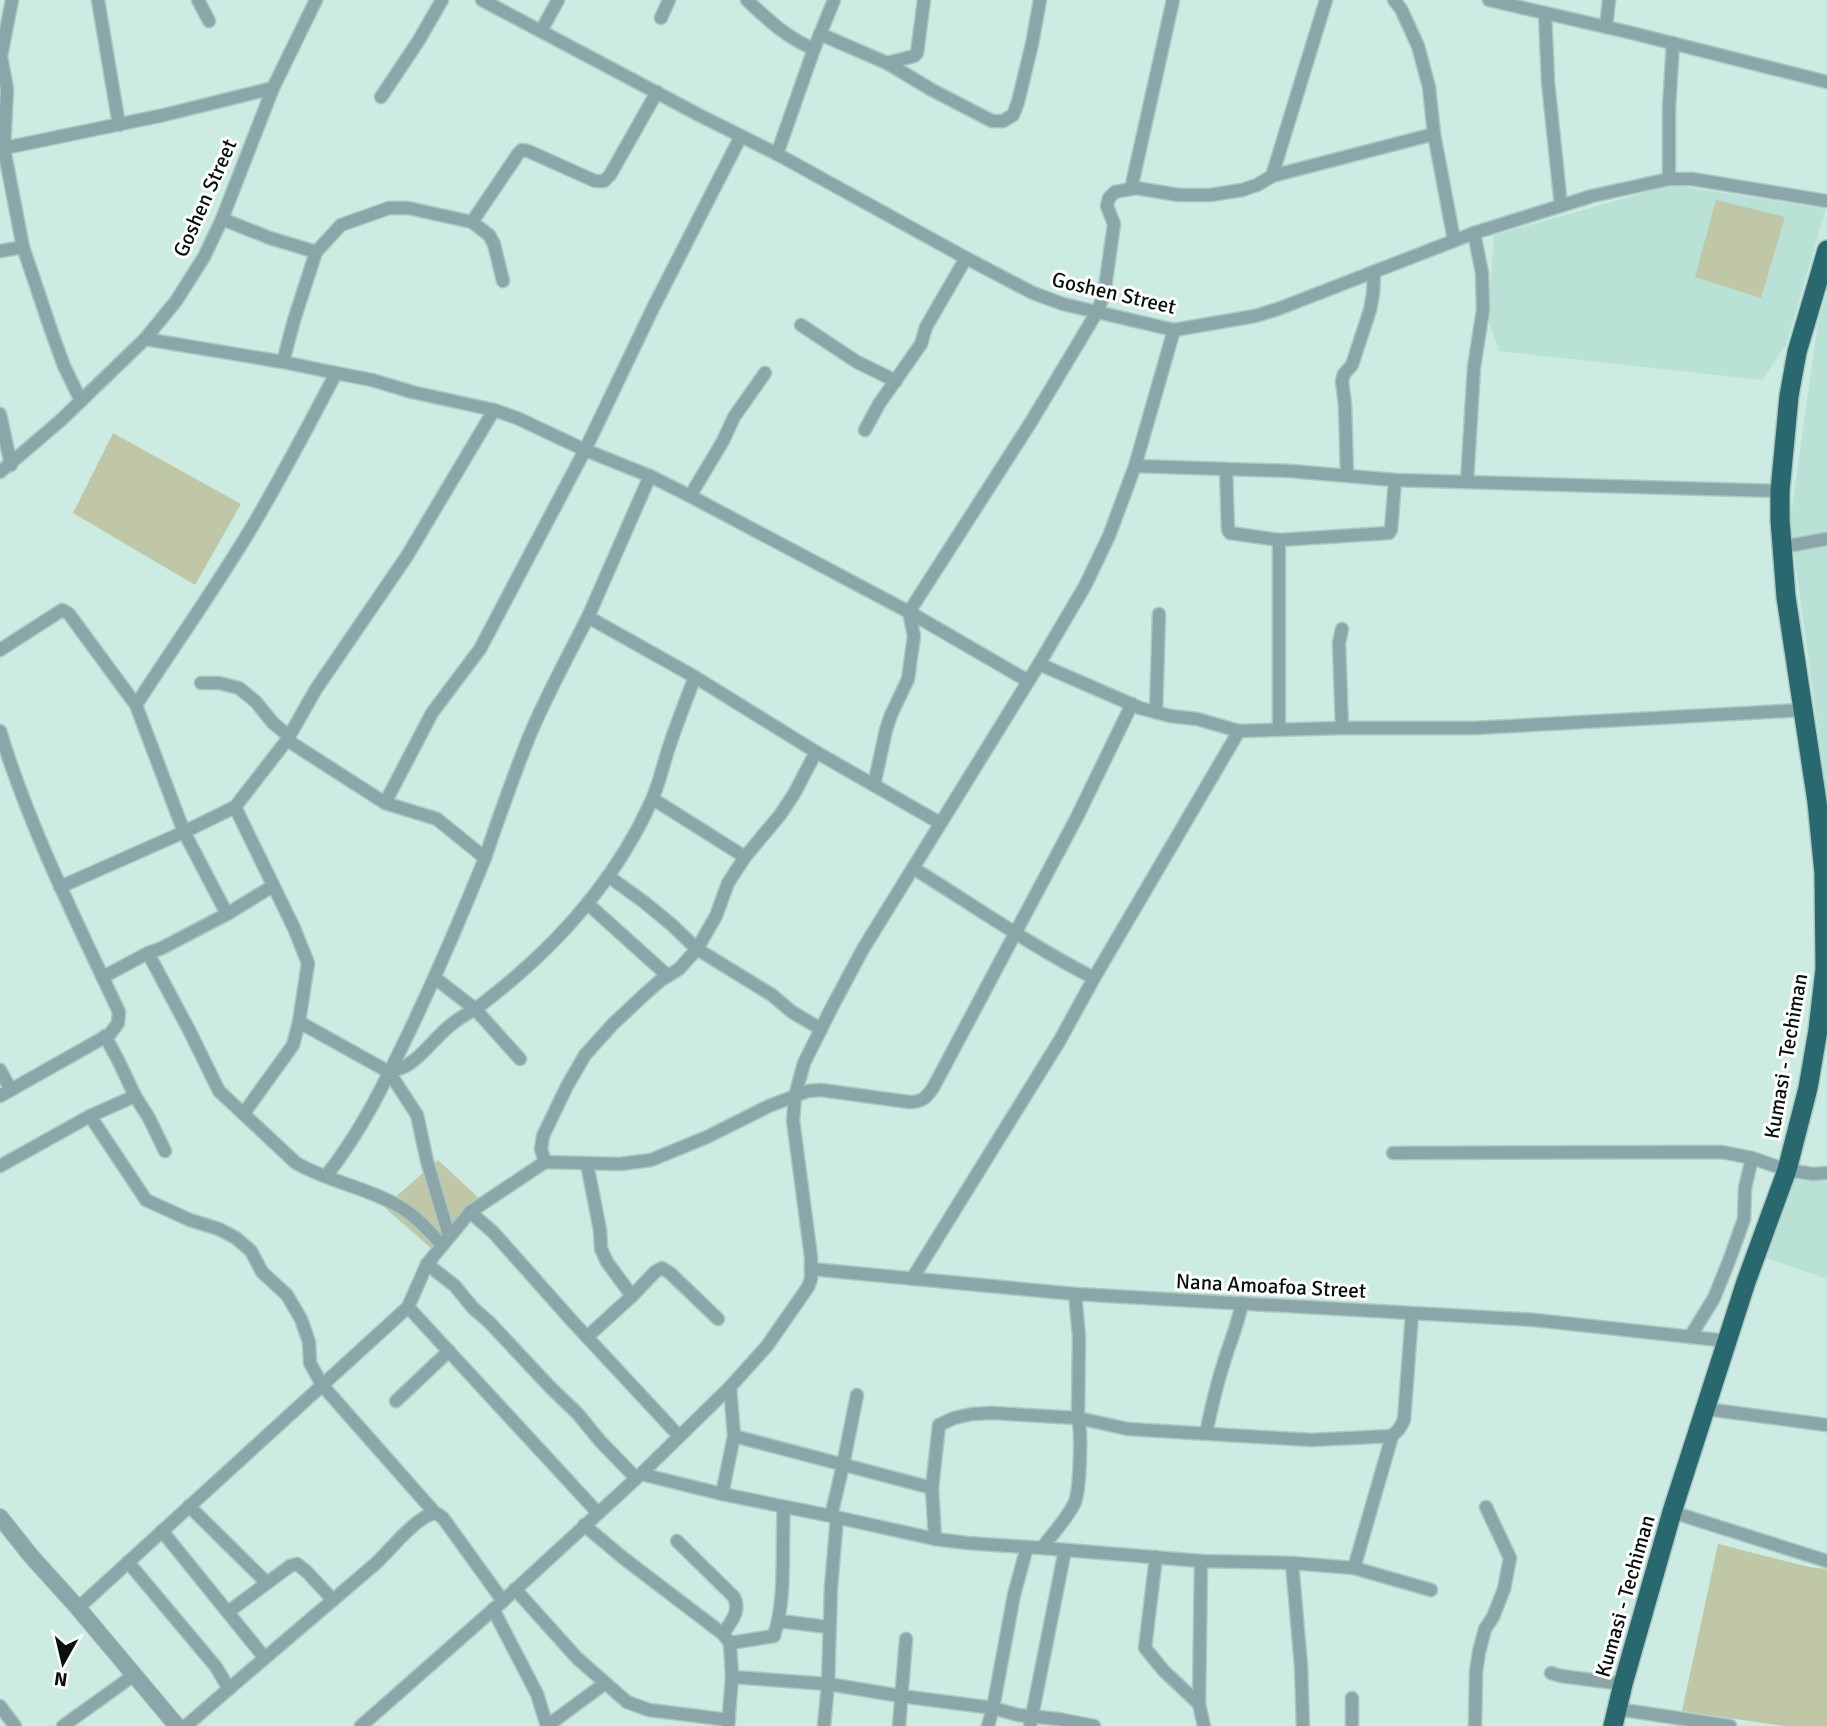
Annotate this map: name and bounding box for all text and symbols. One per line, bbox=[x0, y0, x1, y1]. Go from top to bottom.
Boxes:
street label: Goshen Street bbox=[167, 135, 243, 261]
street label: Goshen Street bbox=[1050, 266, 1178, 320]
street label: Kumasi - Techiman bbox=[1759, 971, 1813, 1141]
street label: Nana Amoafoa Street bbox=[1175, 1268, 1367, 1304]
street label: Kumasi - Techiman bbox=[1589, 1512, 1661, 1680]
north arrow bbox=[28, 1628, 98, 1698]
text: N bbox=[53, 1666, 69, 1692]

